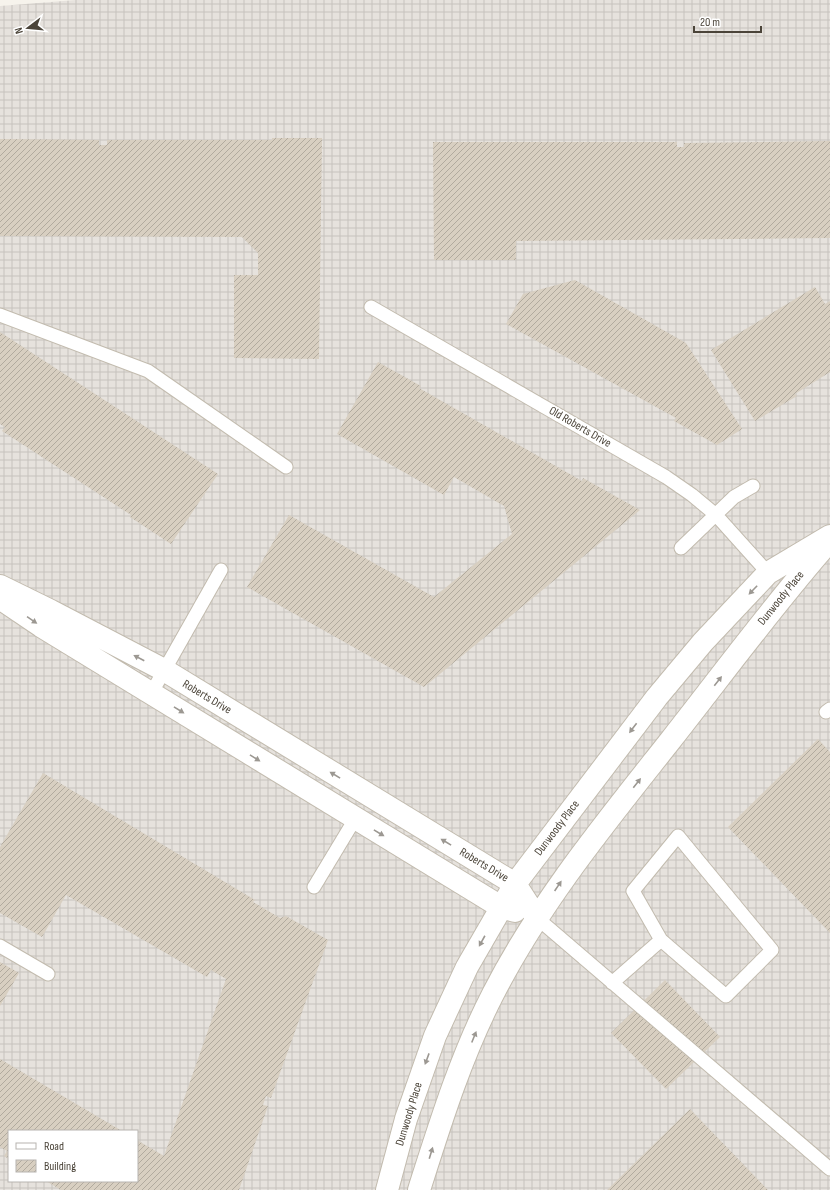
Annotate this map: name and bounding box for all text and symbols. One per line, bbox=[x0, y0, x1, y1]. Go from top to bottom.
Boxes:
north arrow bbox=[8, 8, 48, 48]
scale bar bbox=[694, 8, 761, 34]
text: 20 m bbox=[700, 15, 720, 30]
text: N bbox=[12, 26, 26, 35]
street label: Old Roberts Drive bbox=[546, 403, 614, 451]
street label: Dunwoody Place bbox=[754, 568, 808, 628]
one-way arrow bbox=[748, 585, 757, 595]
one-way arrow bbox=[27, 616, 37, 624]
one-way arrow bbox=[134, 654, 145, 661]
one-way arrow bbox=[713, 675, 722, 686]
street label: Roberts Drive bbox=[180, 677, 234, 718]
one-way arrow bbox=[173, 706, 185, 713]
one-way arrow bbox=[629, 723, 637, 734]
one-way arrow bbox=[249, 754, 261, 761]
one-way arrow bbox=[329, 771, 341, 778]
one-way arrow bbox=[633, 777, 642, 788]
street label: Dunwoody Place bbox=[531, 797, 583, 859]
one-way arrow bbox=[373, 830, 385, 837]
one-way arrow bbox=[441, 838, 451, 846]
street label: Roberts Drive bbox=[457, 845, 511, 886]
one-way arrow bbox=[554, 881, 562, 891]
one-way arrow bbox=[479, 935, 485, 947]
one-way arrow bbox=[471, 1031, 477, 1043]
one-way arrow bbox=[424, 1053, 430, 1065]
street label: Dunwoody Place bbox=[392, 1080, 426, 1148]
legend bbox=[8, 1130, 138, 1182]
text: Road bbox=[44, 1139, 64, 1154]
one-way arrow bbox=[428, 1146, 434, 1158]
text: Building bbox=[44, 1159, 76, 1174]

